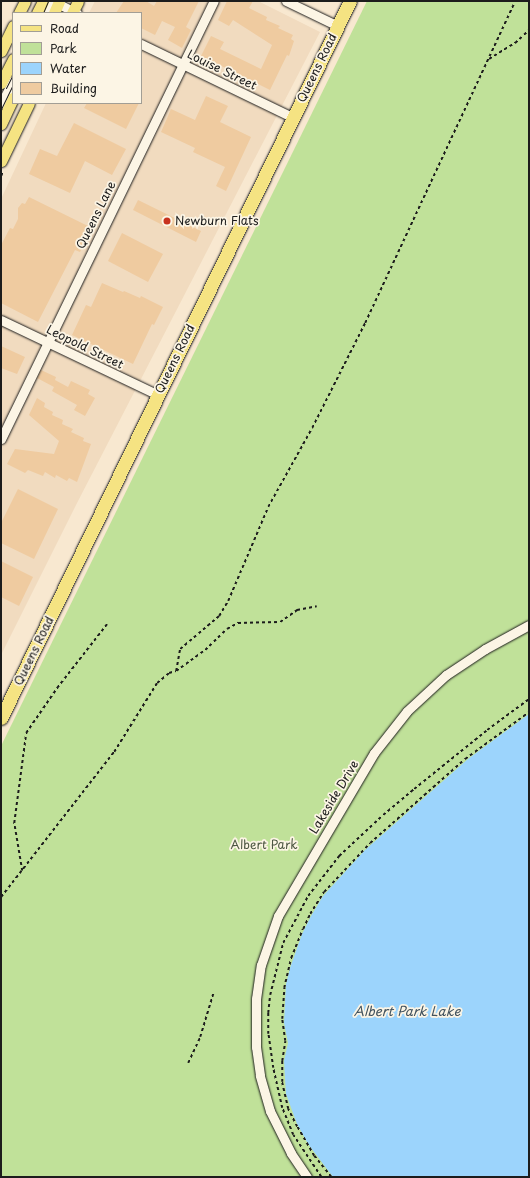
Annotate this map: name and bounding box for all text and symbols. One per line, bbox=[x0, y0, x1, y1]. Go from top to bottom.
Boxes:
legend bbox=[12, 12, 142, 104]
text: Road bbox=[50, 19, 79, 37]
street label: Queens Road bbox=[294, 31, 340, 105]
text: Park bbox=[50, 39, 77, 57]
street label: Louise Street bbox=[185, 47, 259, 93]
text: Water bbox=[50, 59, 86, 77]
text: Building bbox=[50, 79, 97, 97]
street label: Queens Lane bbox=[73, 179, 119, 251]
place label: Newburn Flats bbox=[175, 214, 259, 228]
marker: Newburn Flats bbox=[162, 216, 172, 226]
street label: Leopold Street bbox=[44, 322, 126, 372]
street label: Queens Road bbox=[152, 322, 198, 396]
street label: Queens Road bbox=[11, 614, 57, 688]
street label: Lakeside Drive bbox=[306, 757, 362, 837]
park label: Albert Park bbox=[230, 838, 298, 852]
water label: Albert Park Lake bbox=[354, 1003, 460, 1019]

